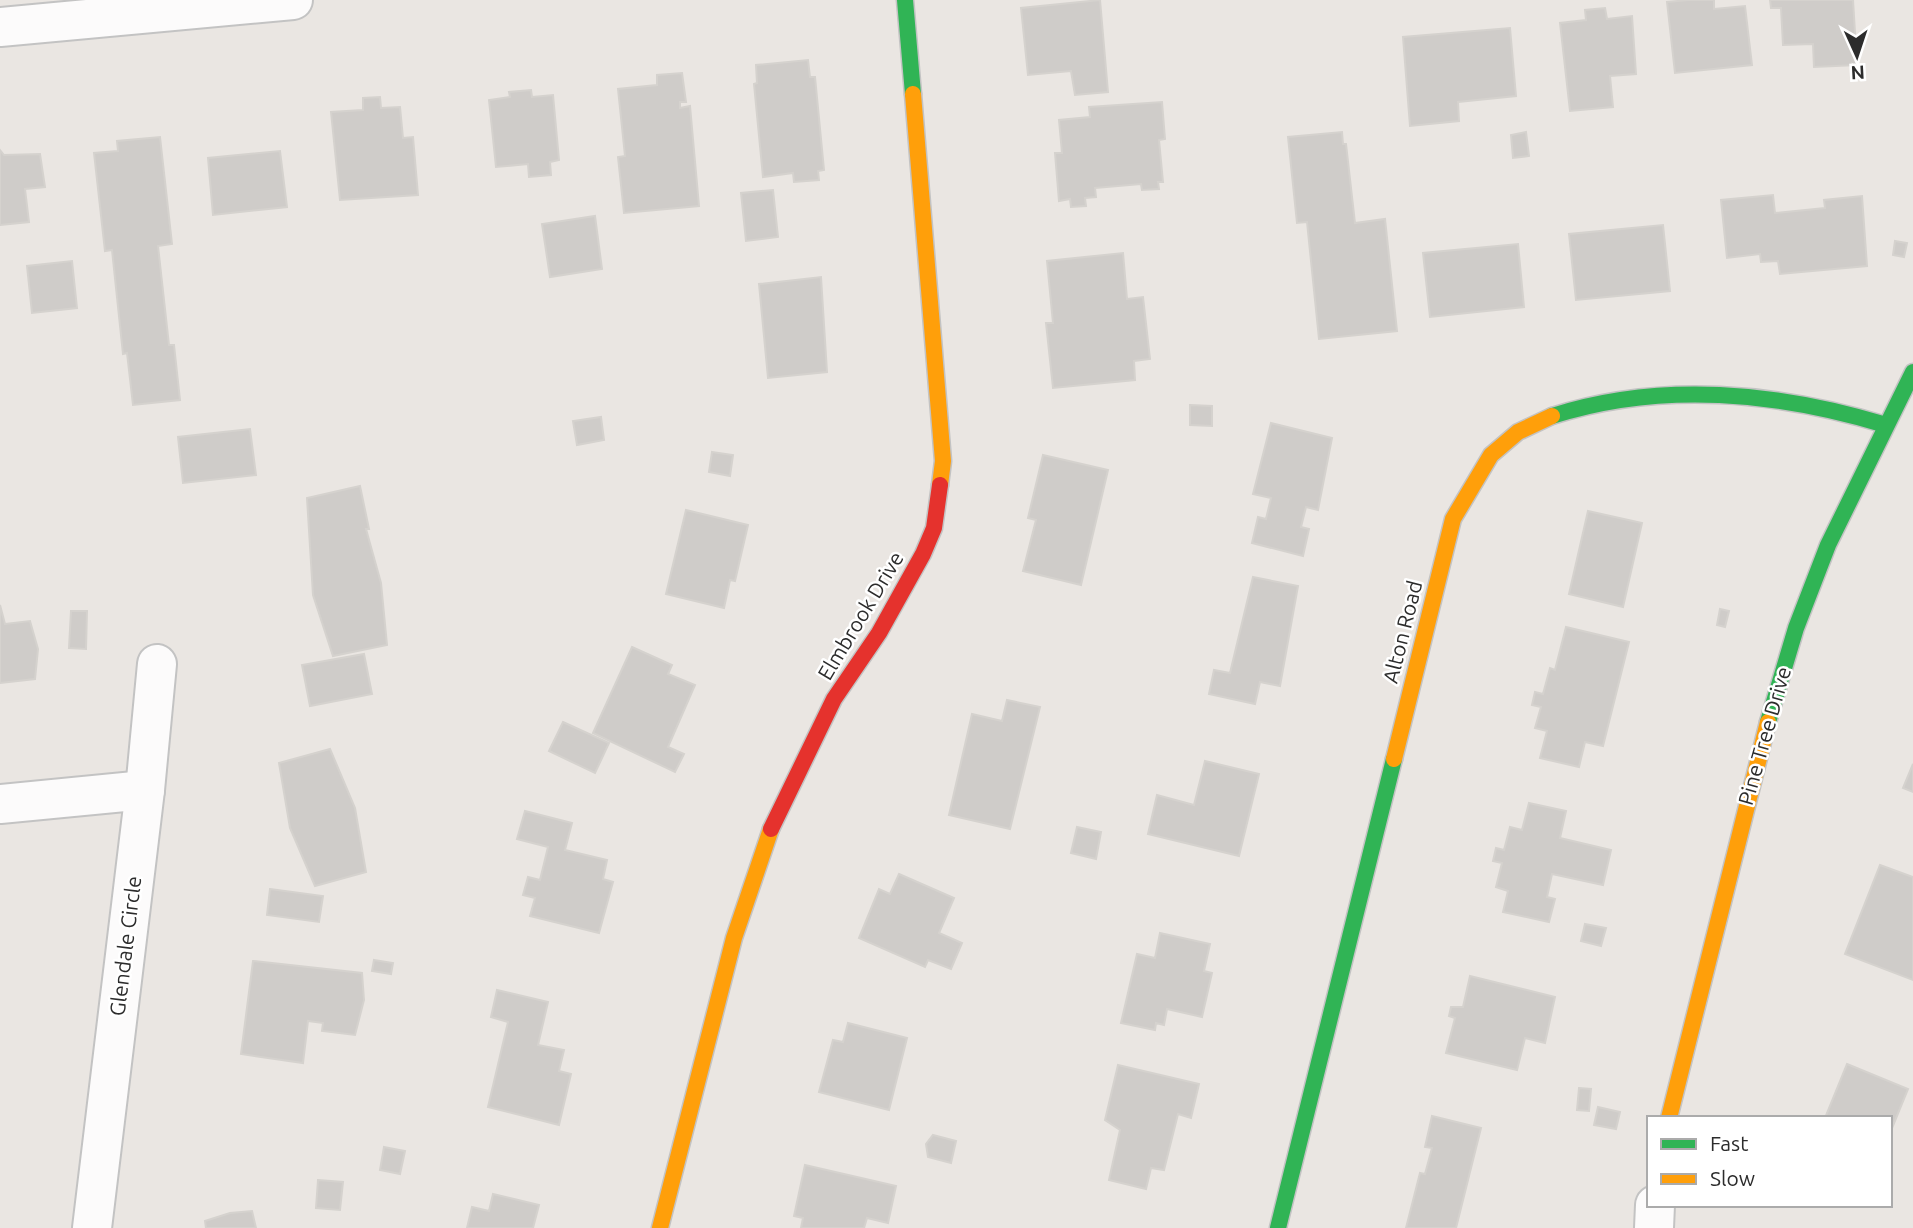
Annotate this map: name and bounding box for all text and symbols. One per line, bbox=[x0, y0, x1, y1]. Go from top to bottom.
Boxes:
north arrow bbox=[1822, 21, 1892, 91]
text: N bbox=[1850, 62, 1866, 84]
street label: Elmbrook Drive bbox=[812, 547, 908, 684]
street label: Alton Road bbox=[1378, 578, 1426, 686]
street label: Pine Tree Drive bbox=[1733, 664, 1795, 808]
street label: Glendale Circle bbox=[105, 875, 145, 1017]
legend bbox=[1647, 1116, 1892, 1207]
text: Fast bbox=[1710, 1131, 1748, 1155]
text: Slow bbox=[1710, 1166, 1755, 1190]

